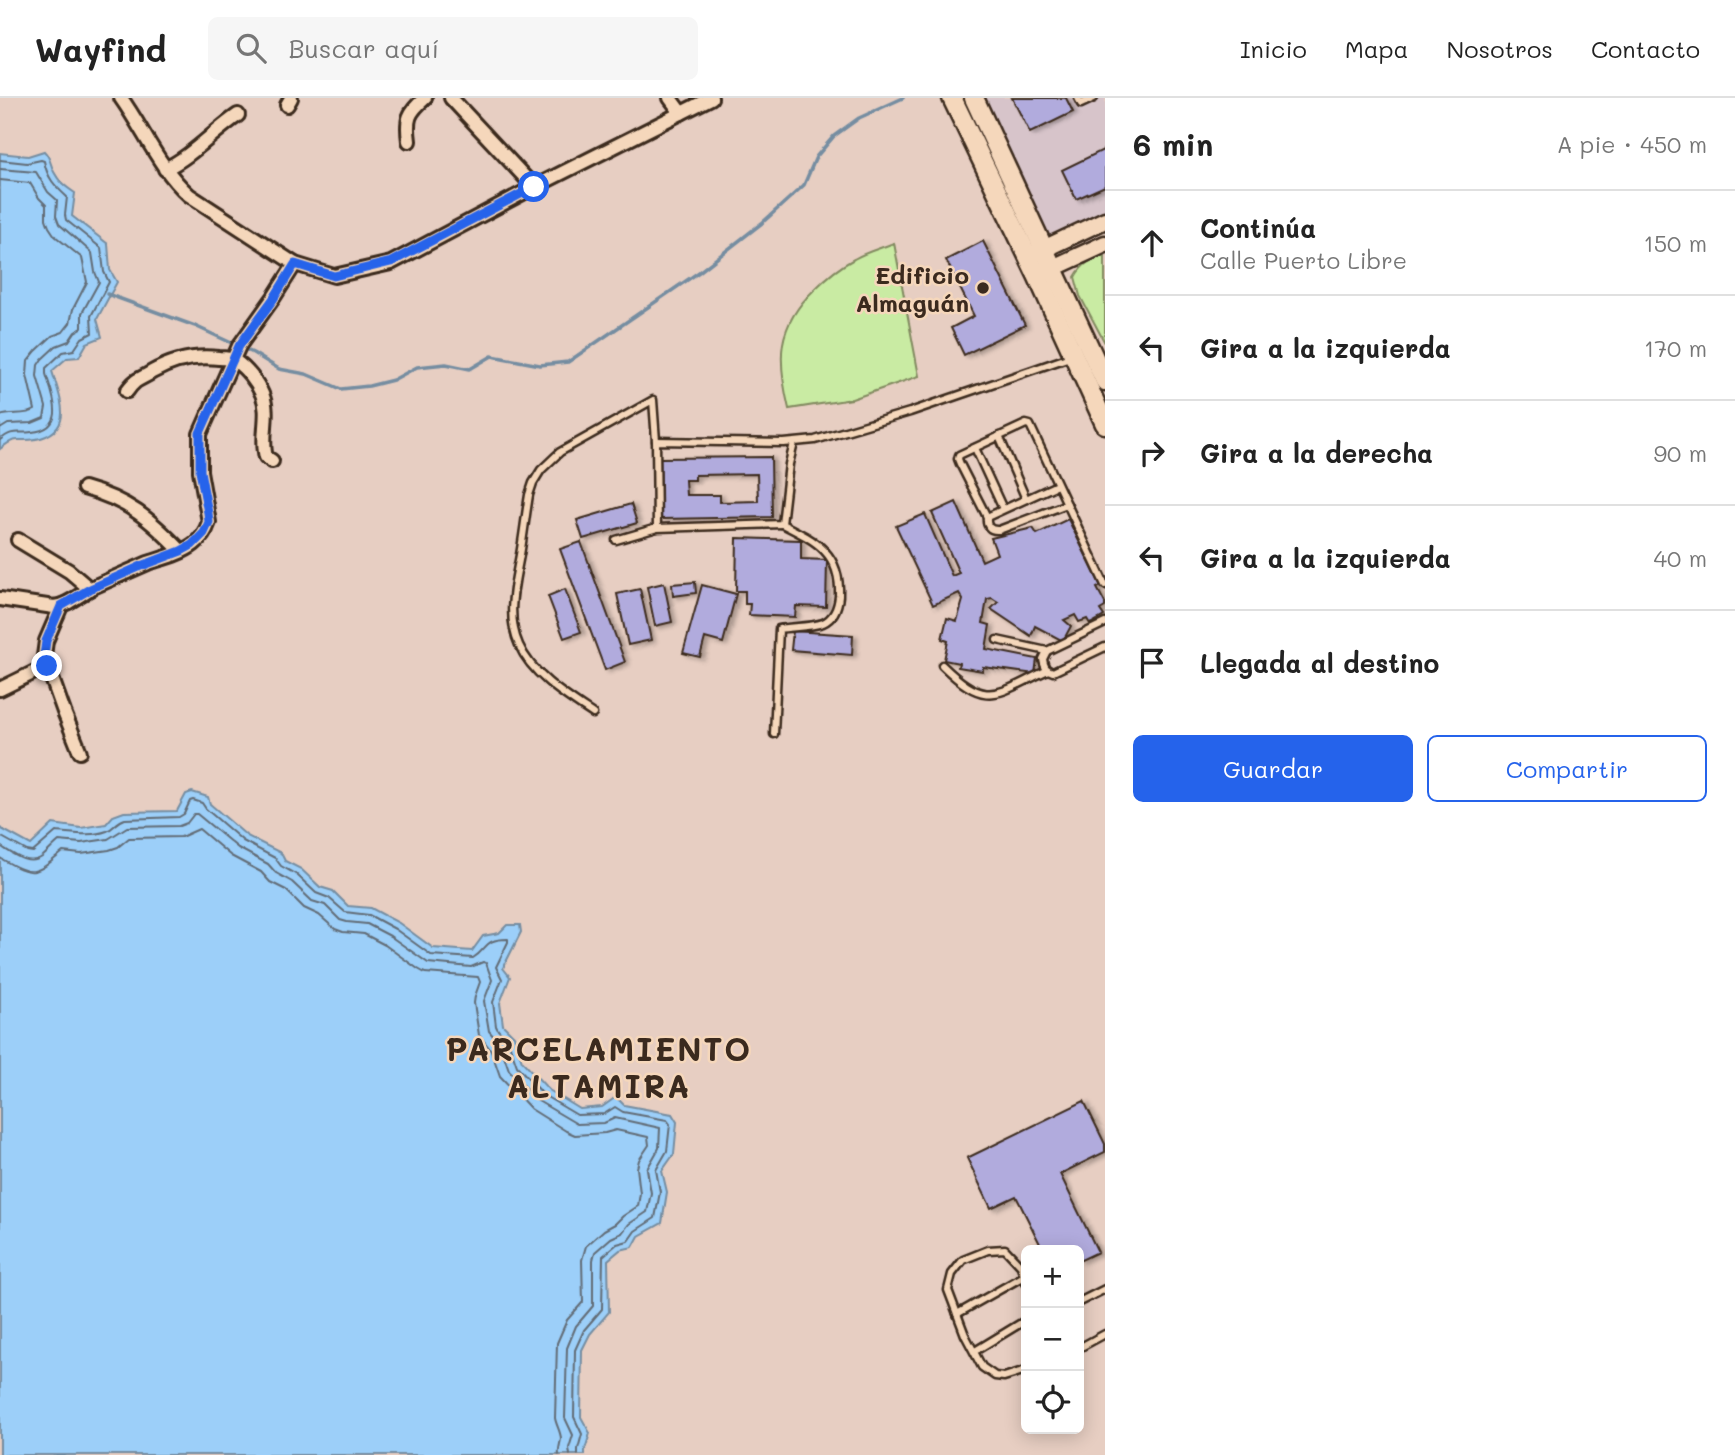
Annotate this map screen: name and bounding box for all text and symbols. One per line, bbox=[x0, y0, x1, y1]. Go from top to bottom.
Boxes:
search box bbox=[208, 17, 698, 80]
text: Wayfind bbox=[35, 27, 166, 70]
icon: search bbox=[232, 29, 270, 67]
text: Buscar aquí bbox=[288, 31, 440, 65]
text: Inicio bbox=[1240, 33, 1307, 64]
text: Mapa bbox=[1345, 33, 1409, 64]
text: Nosotros bbox=[1447, 33, 1553, 64]
text: Contacto bbox=[1591, 33, 1700, 64]
text: 6 min bbox=[1133, 124, 1213, 164]
text: A pie · 450 m bbox=[1557, 129, 1707, 159]
route start bbox=[518, 171, 549, 202]
text: Continúa bbox=[1200, 211, 1316, 245]
icon: ahead bbox=[1133, 224, 1171, 262]
text: 150 m bbox=[1643, 228, 1707, 258]
text: Calle Puerto Libre bbox=[1200, 245, 1407, 275]
place label: Edificio Almaguán bbox=[855, 259, 969, 318]
marker: Edificio Almaguán bbox=[975, 280, 991, 296]
icon: left bbox=[1133, 329, 1171, 367]
text: Gira a la izquierda bbox=[1200, 331, 1451, 365]
text: 170 m bbox=[1644, 333, 1707, 363]
icon: right bbox=[1133, 434, 1171, 472]
text: Gira a la derecha bbox=[1200, 436, 1433, 470]
text: 90 m bbox=[1654, 438, 1707, 468]
icon: left bbox=[1133, 539, 1171, 577]
text: Gira a la izquierda bbox=[1200, 541, 1451, 575]
text: 40 m bbox=[1654, 543, 1707, 573]
icon: arrive bbox=[1133, 644, 1171, 682]
text: Llegada al destino bbox=[1200, 646, 1439, 680]
route end bbox=[31, 650, 62, 681]
button: Guardar bbox=[1133, 735, 1413, 802]
button: Compartir bbox=[1427, 735, 1707, 802]
district label: PARCELAMIENTO ALTAMIRA bbox=[446, 1027, 752, 1106]
map controls bbox=[1021, 1245, 1084, 1434]
button: + bbox=[1021, 1245, 1084, 1308]
button: − bbox=[1021, 1308, 1084, 1371]
button: locate bbox=[1021, 1371, 1084, 1434]

